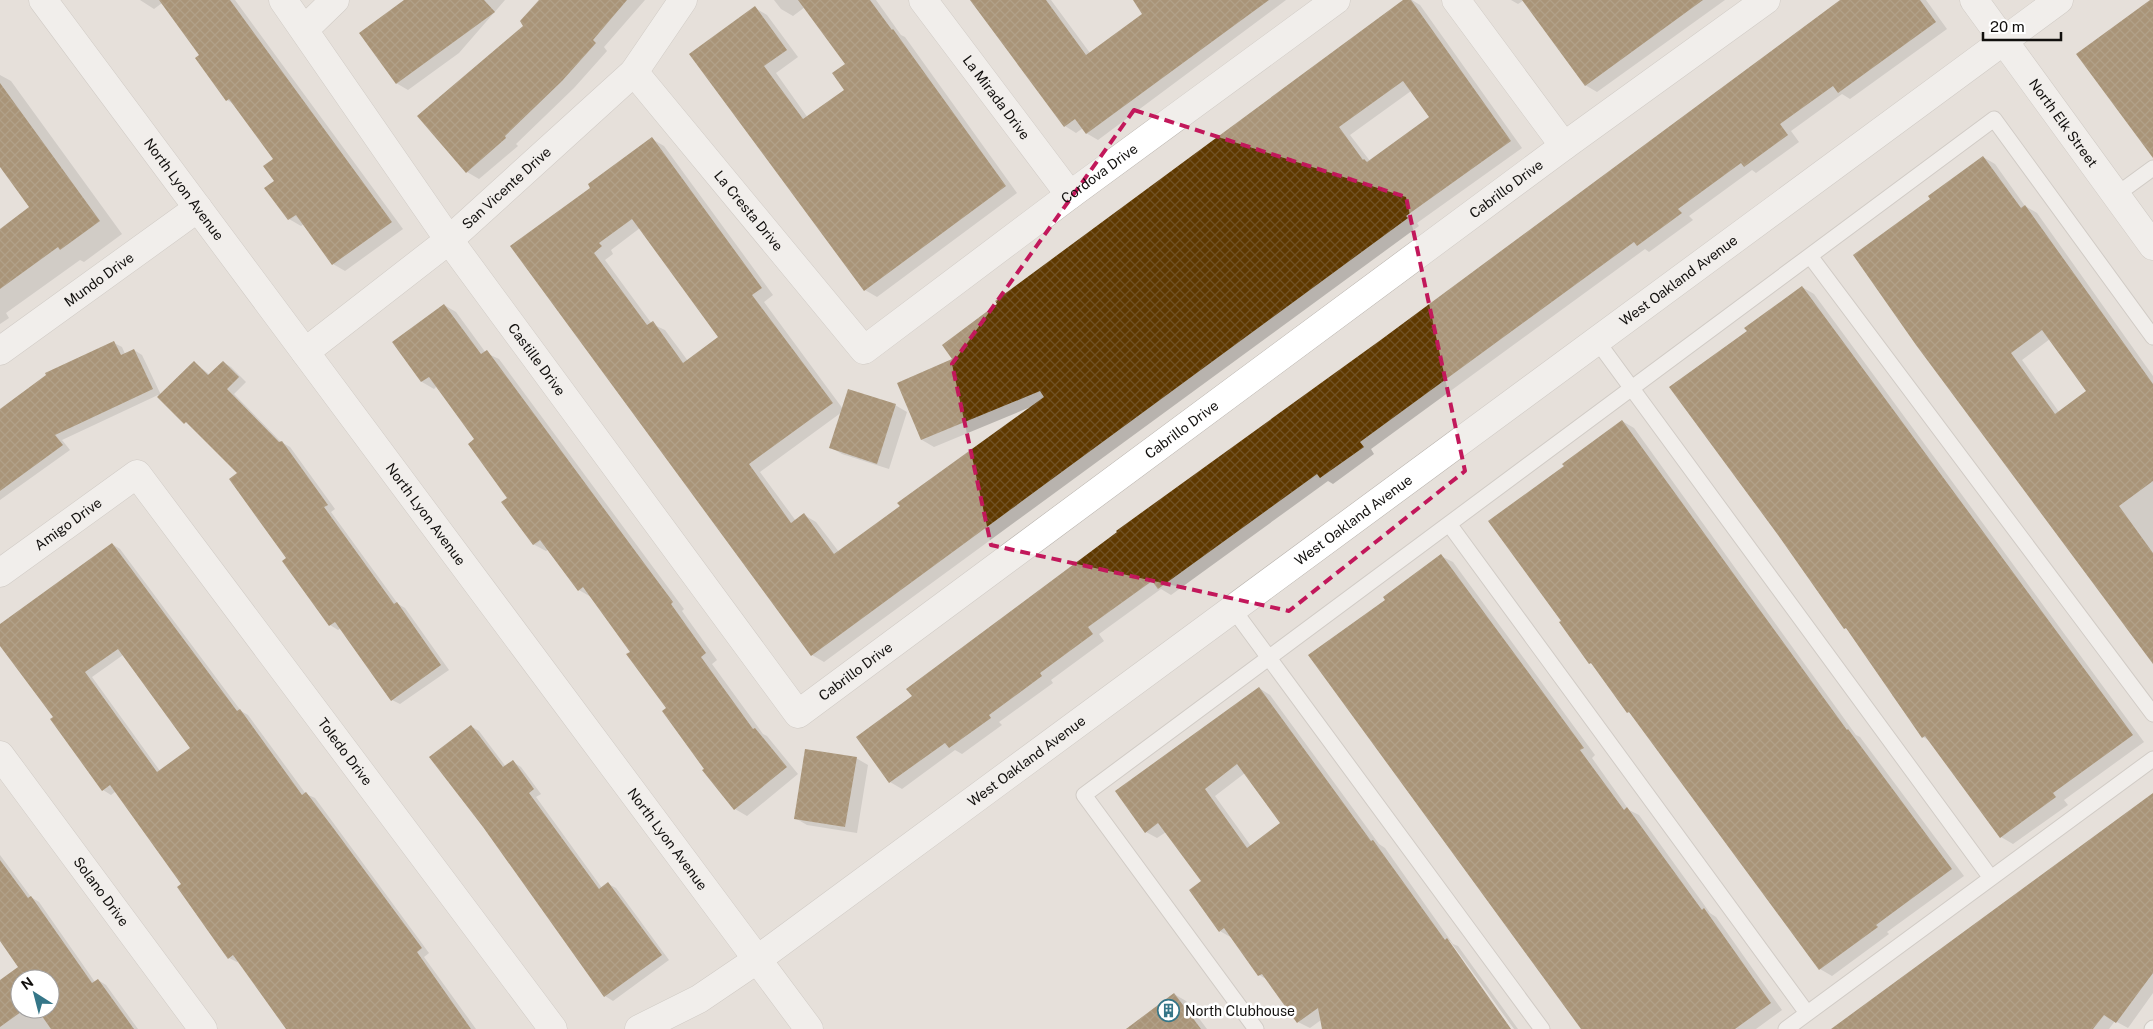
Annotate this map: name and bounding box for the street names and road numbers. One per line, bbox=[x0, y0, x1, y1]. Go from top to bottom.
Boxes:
street label: La Mirada Drive bbox=[960, 52, 1033, 143]
street label: North Elk Street bbox=[2026, 76, 2101, 170]
street label: North Lyon Avenue bbox=[141, 135, 227, 243]
street label: Cordova Drive bbox=[1058, 140, 1141, 207]
street label: San Vicente Drive bbox=[459, 143, 554, 232]
street label: Cabrillo Drive bbox=[1466, 156, 1546, 221]
street label: La Cresta Drive bbox=[711, 167, 786, 254]
street label: West Oakland Avenue bbox=[1617, 232, 1741, 329]
street label: Mundo Drive bbox=[61, 249, 137, 310]
street label: Castille Drive bbox=[505, 320, 569, 399]
street label: Cabrillo Drive bbox=[1142, 397, 1222, 462]
street label: North Lyon Avenue bbox=[383, 460, 469, 568]
street label: West Oakland Avenue bbox=[1291, 472, 1415, 569]
street label: Amigo Drive bbox=[31, 494, 105, 553]
street label: Cabrillo Drive bbox=[816, 639, 895, 704]
street label: West Oakland Avenue bbox=[965, 712, 1089, 810]
street label: Toledo Drive bbox=[315, 715, 376, 789]
street label: North Lyon Avenue bbox=[624, 785, 711, 893]
street label: Solano Drive bbox=[70, 854, 132, 929]

